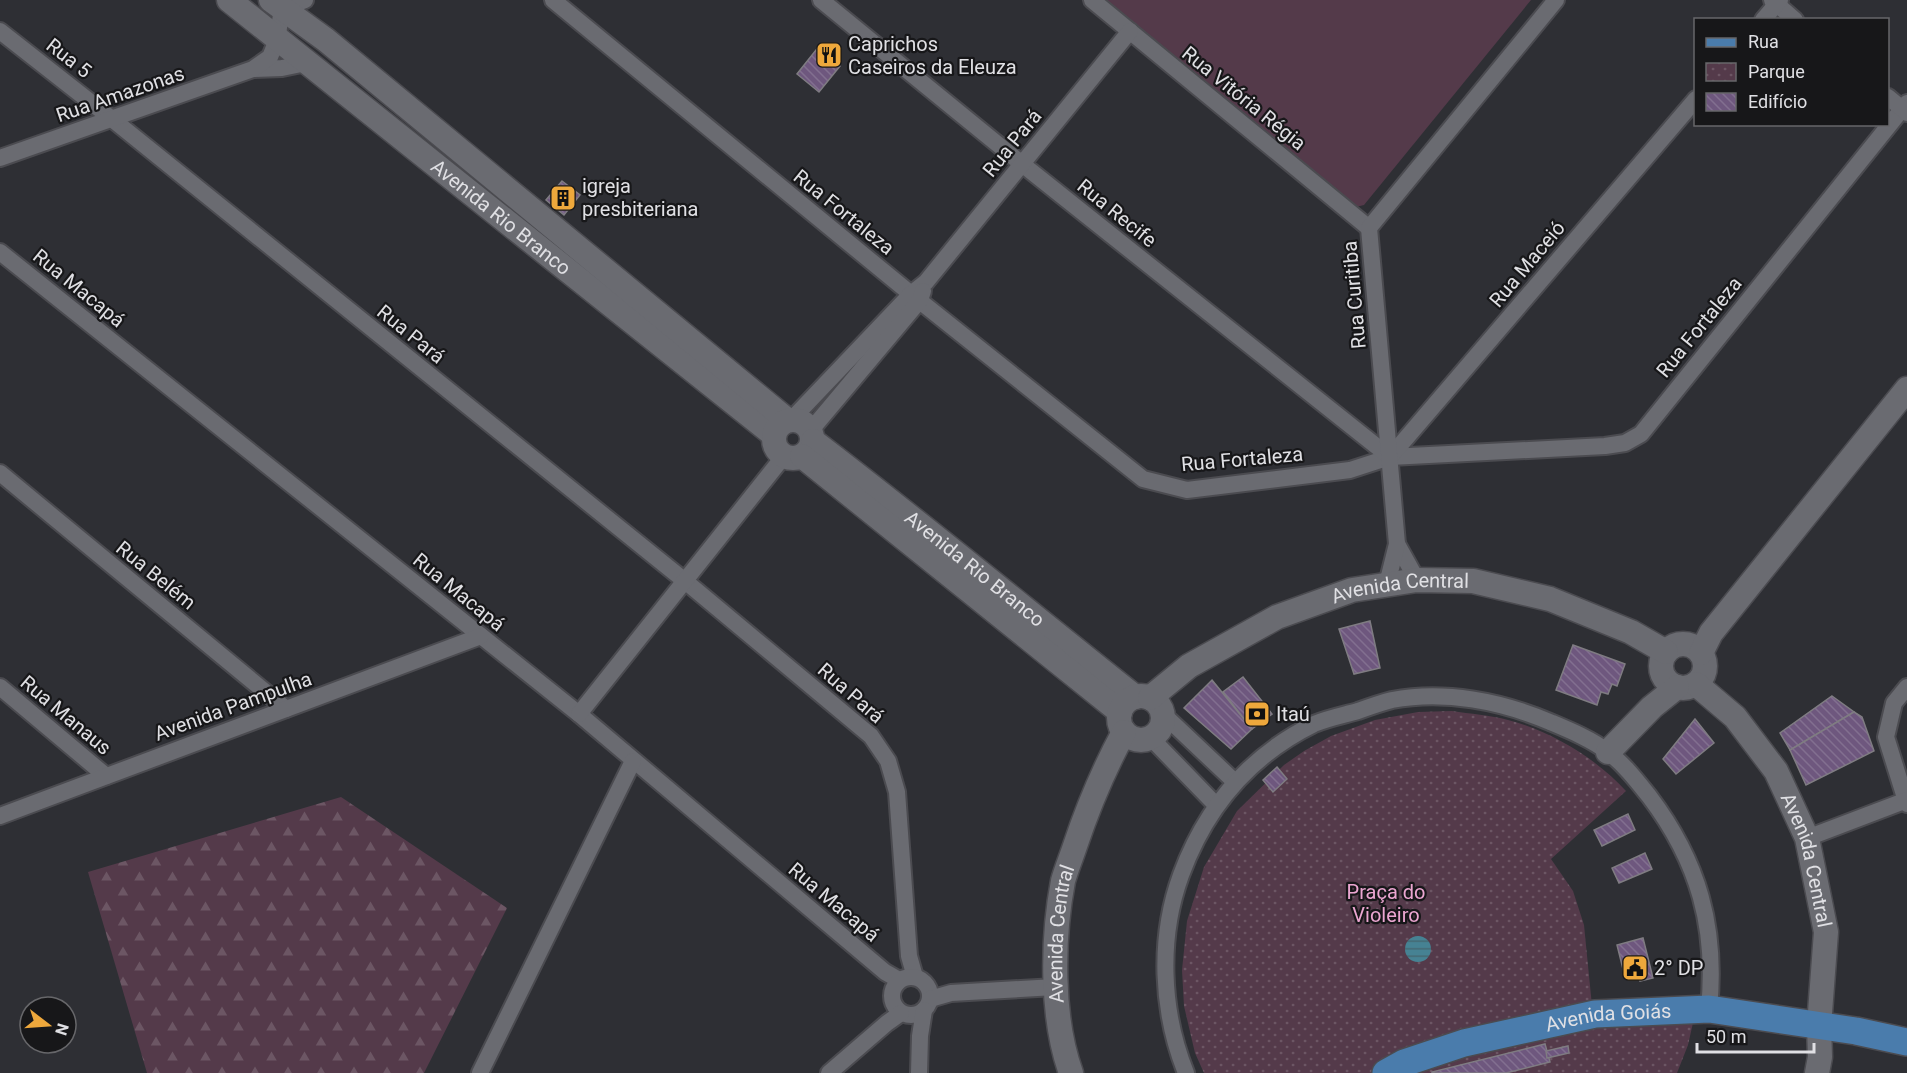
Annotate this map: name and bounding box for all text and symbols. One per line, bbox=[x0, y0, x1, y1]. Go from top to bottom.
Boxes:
legend bbox=[1694, 18, 1889, 126]
text: Rua bbox=[1748, 31, 1779, 52]
place label: Caprichos Caseiros da Eleuza bbox=[848, 32, 1017, 79]
street label: Rua 5 bbox=[42, 33, 96, 83]
restaurant icon: Caprichos Caseiros da Eleuza bbox=[814, 40, 844, 70]
street label: Rua Vitória Régia bbox=[1177, 41, 1311, 155]
street label: Rua Amazonas bbox=[53, 61, 187, 127]
text: Parque bbox=[1748, 61, 1805, 82]
text: Edifício bbox=[1748, 91, 1807, 112]
street label: Rua Pará bbox=[978, 104, 1046, 182]
street label: Avenida Rio Branco bbox=[426, 154, 576, 280]
street label: Rua Fortaleza bbox=[789, 164, 899, 260]
place label: igreja presbiteriana bbox=[582, 174, 698, 221]
street label: Rua Recife bbox=[1073, 174, 1161, 252]
building icon: igreja presbiteriana bbox=[548, 183, 578, 213]
street label: Rua Maceió bbox=[1484, 216, 1570, 312]
street label: Rua Curitiba bbox=[1337, 240, 1371, 350]
street label: Rua Macapá bbox=[28, 244, 130, 332]
street label: Rua Fortaleza bbox=[1651, 272, 1747, 382]
street label: Rua Pará bbox=[372, 300, 450, 368]
street label: Rua Fortaleza bbox=[1180, 442, 1304, 476]
street label: Avenida Rio Branco bbox=[900, 505, 1049, 632]
street label: Rua Belém bbox=[111, 536, 201, 614]
street label: Rua Macapá bbox=[408, 548, 510, 636]
street label: Avenida Central bbox=[1328, 568, 1469, 609]
street label: Rua Pará bbox=[813, 658, 889, 728]
street label: Avenida Pampulha bbox=[151, 666, 315, 746]
street label: Rua Manaus bbox=[16, 670, 116, 760]
bank icon: Itaú bbox=[1242, 699, 1272, 729]
place label: Itaú bbox=[1276, 702, 1310, 726]
street label: Avenida Central bbox=[1776, 789, 1837, 929]
street label: Rua Macapá bbox=[784, 857, 884, 947]
street label: Avenida Central bbox=[1043, 861, 1079, 1004]
park label: Praça do Violeiro bbox=[1347, 880, 1425, 927]
public building icon: 2° DP bbox=[1620, 953, 1650, 983]
place label: 2° DP bbox=[1654, 956, 1703, 980]
north arrow bbox=[18, 995, 78, 1055]
street label: Avenida Goiás bbox=[1543, 999, 1672, 1037]
scale bar bbox=[1697, 1016, 1814, 1054]
text: N bbox=[51, 1021, 73, 1037]
text: 50 m bbox=[1706, 1026, 1746, 1047]

